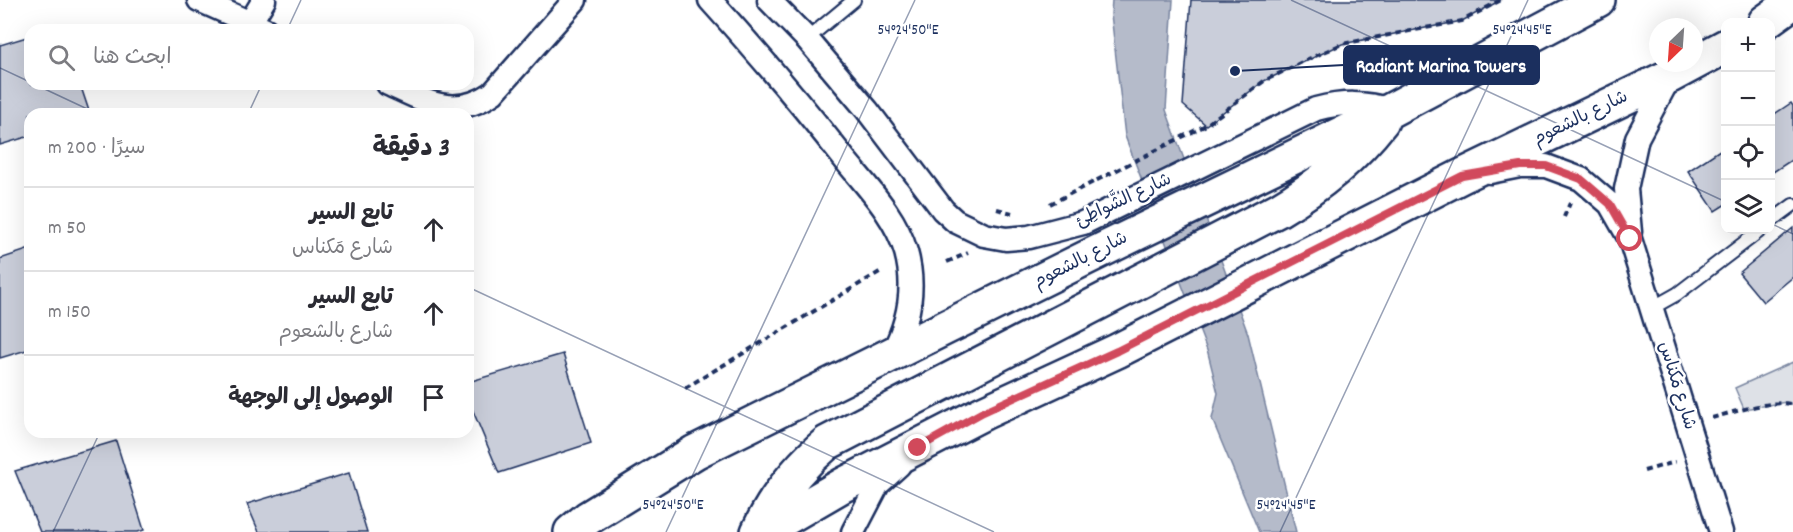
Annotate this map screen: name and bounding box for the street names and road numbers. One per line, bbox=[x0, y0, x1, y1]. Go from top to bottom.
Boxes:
street label: شارع بالشعوم bbox=[1529, 85, 1633, 153]
street label: شارع الشَّواطِئ bbox=[1070, 164, 1176, 234]
street label: شارع بالشعوم bbox=[1029, 226, 1133, 296]
street label: شارع مَكناس bbox=[1651, 339, 1701, 433]

